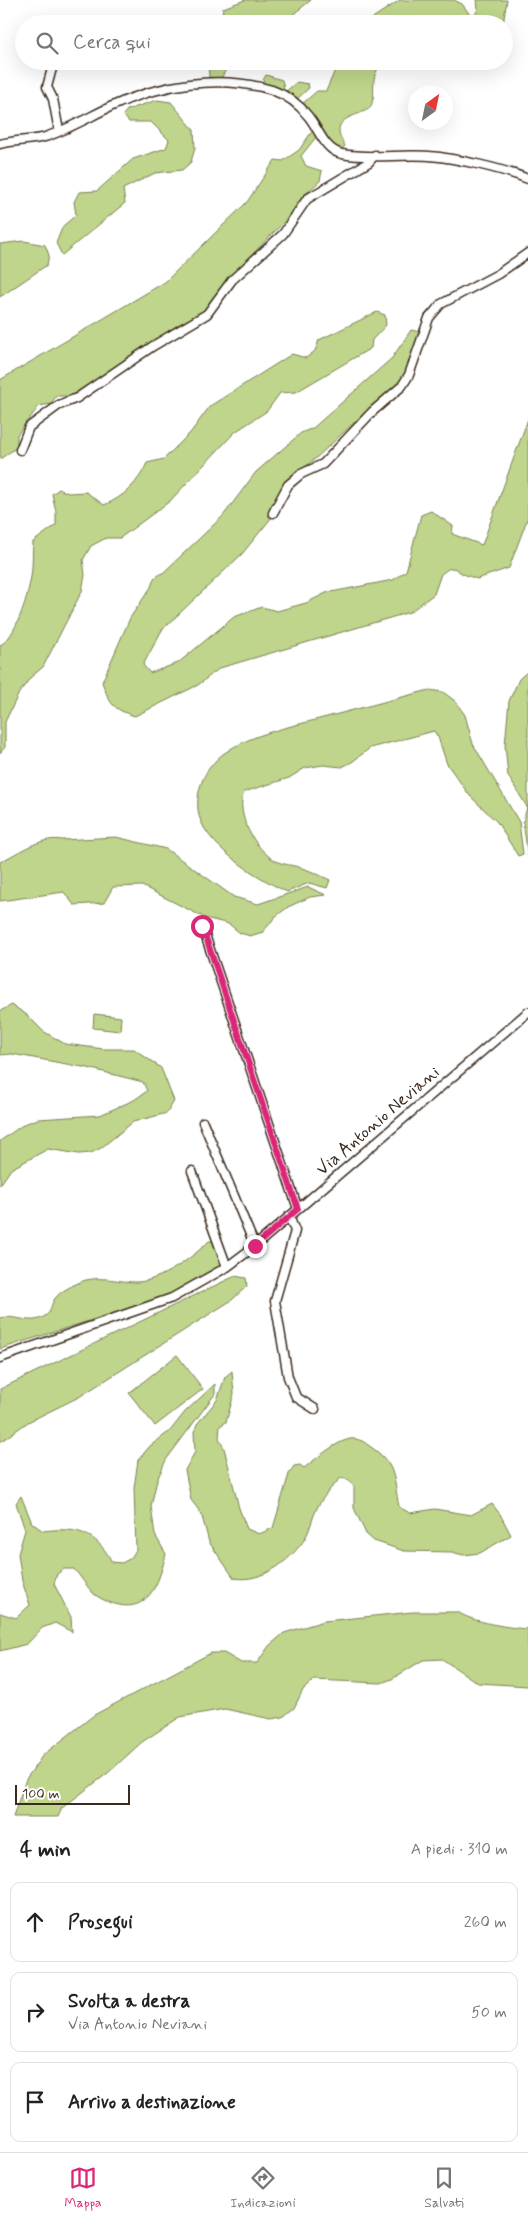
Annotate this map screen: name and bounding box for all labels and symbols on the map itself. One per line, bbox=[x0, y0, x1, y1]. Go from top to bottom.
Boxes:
north arrow bbox=[408, 85, 453, 130]
route start bbox=[191, 915, 214, 938]
street label: Via Antonio Neviani bbox=[311, 1061, 445, 1181]
route end bbox=[244, 1235, 267, 1258]
scale bar bbox=[15, 1782, 130, 1805]

